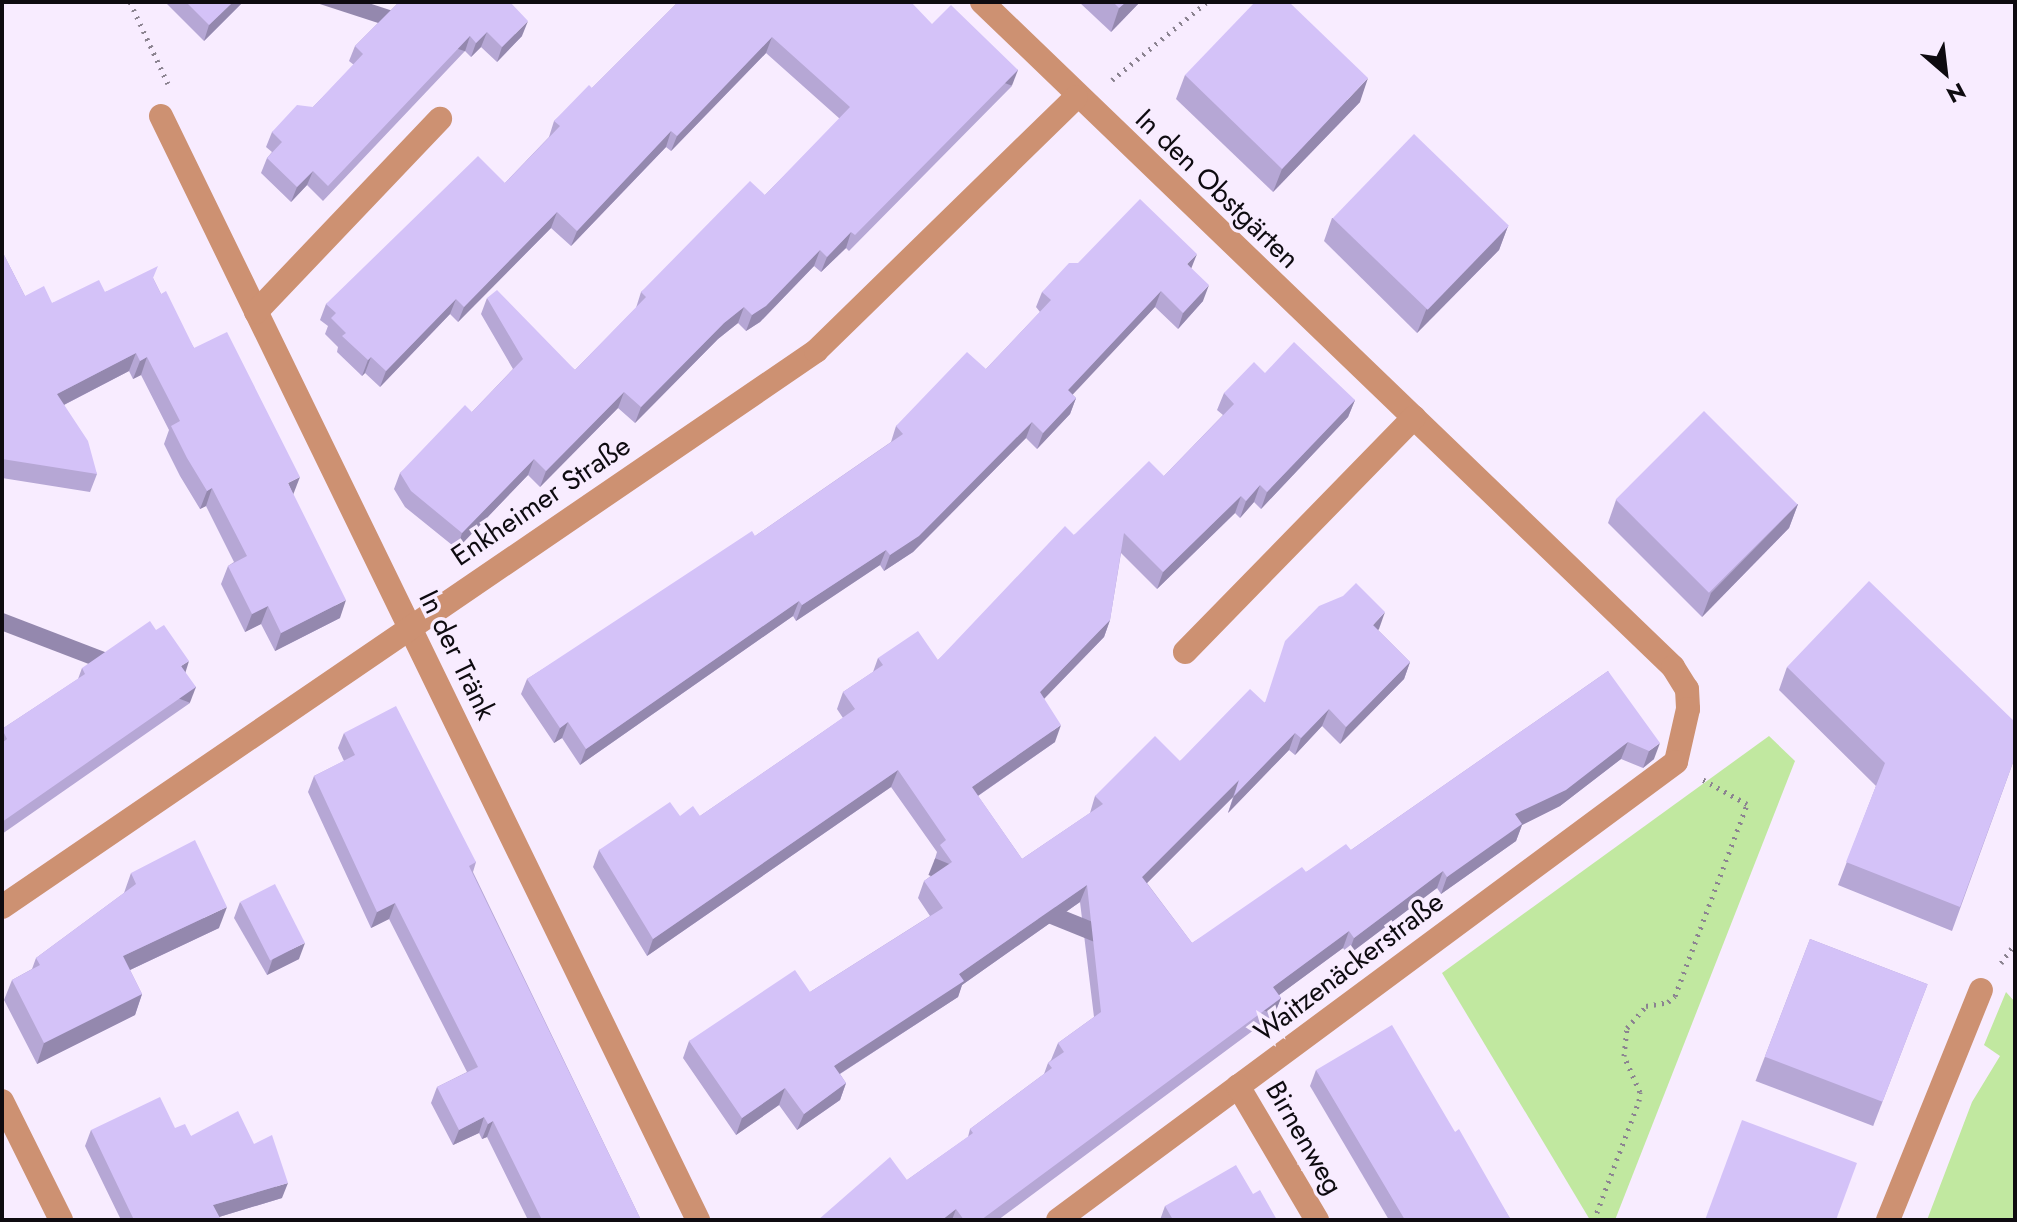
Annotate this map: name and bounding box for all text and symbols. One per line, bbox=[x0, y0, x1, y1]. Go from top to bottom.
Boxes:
north arrow bbox=[1905, 32, 1985, 112]
text: N bbox=[1941, 75, 1971, 111]
street label: In den Obstgärten bbox=[1128, 102, 1306, 276]
street label: Enkheimer Straße bbox=[445, 429, 637, 573]
street label: In der Tränk bbox=[411, 585, 503, 725]
street label: Waitzenäckerstraße bbox=[1248, 885, 1450, 1049]
street label: Birnenweg bbox=[1258, 1075, 1350, 1201]

